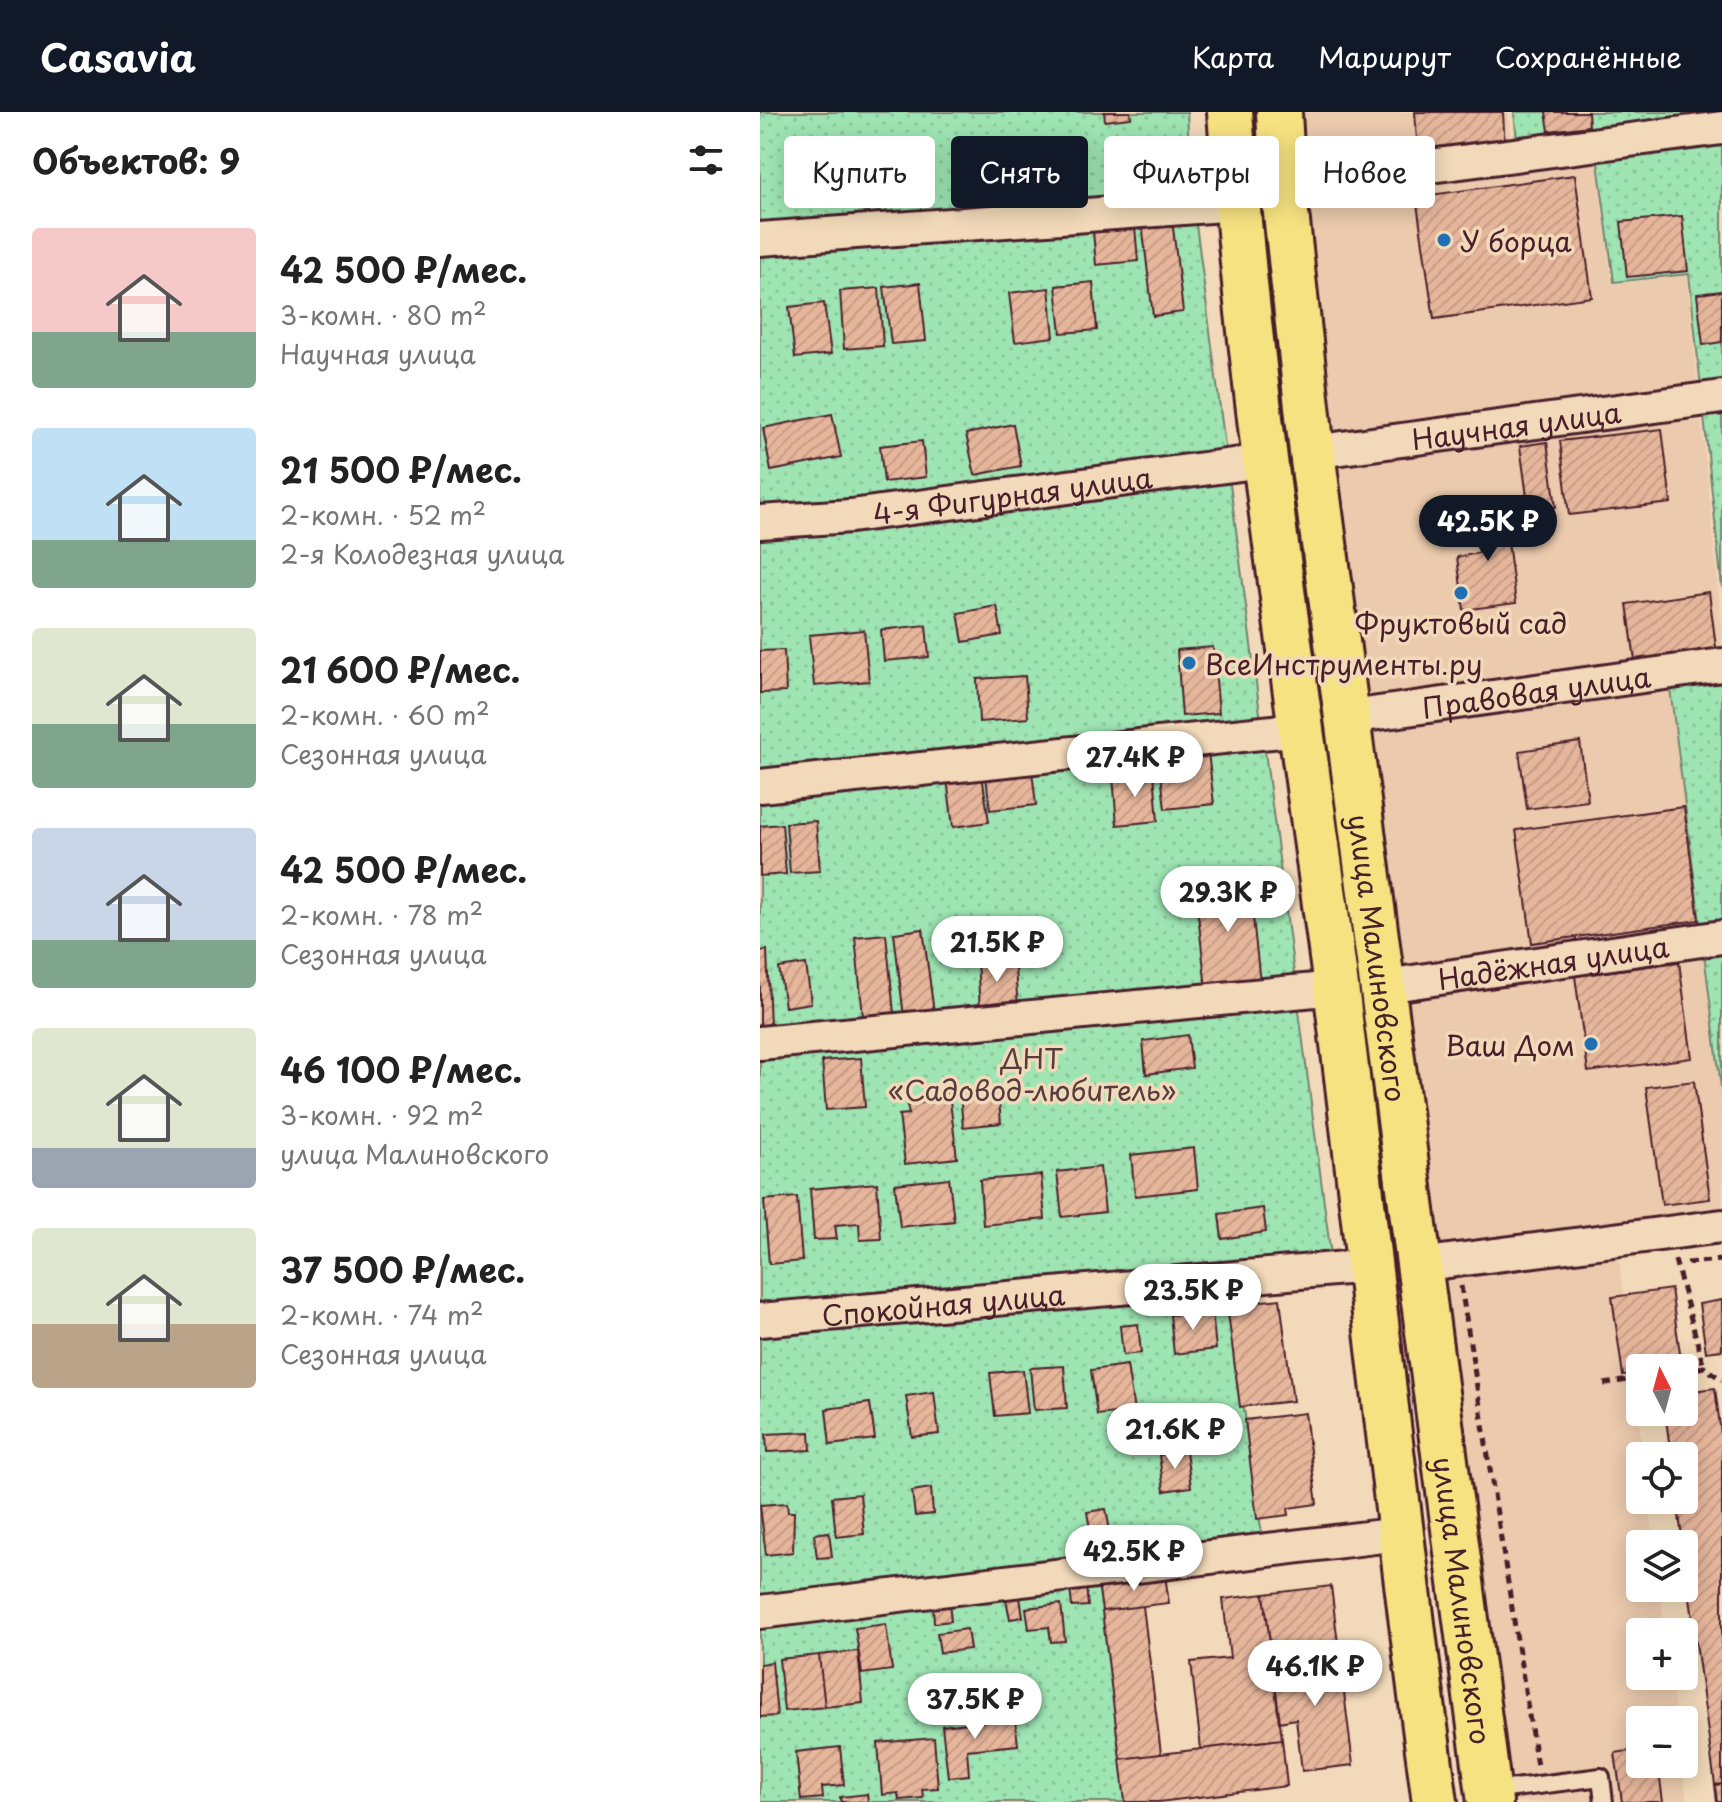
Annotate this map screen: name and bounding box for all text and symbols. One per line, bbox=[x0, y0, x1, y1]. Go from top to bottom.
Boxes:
text: Casavia bbox=[40, 28, 196, 85]
text: Карта bbox=[1192, 35, 1274, 78]
text: Маршрут bbox=[1318, 35, 1451, 78]
text: Сохранённые bbox=[1495, 35, 1682, 78]
text: Объектов: 9 bbox=[32, 134, 240, 186]
chip: Купить bbox=[784, 136, 935, 208]
chip: Снять bbox=[951, 136, 1088, 208]
chip: Фильтры bbox=[1104, 136, 1279, 208]
chip: Новое bbox=[1295, 136, 1435, 208]
icon: filters bbox=[684, 138, 728, 182]
place label: У борца bbox=[1460, 219, 1573, 262]
marker: У борца bbox=[1435, 231, 1453, 249]
text: 42 500 ₽/мес. bbox=[280, 243, 527, 295]
icon: home bbox=[96, 260, 192, 356]
text: 3-комн. · 80 m² bbox=[280, 295, 487, 334]
text: Научная улица bbox=[280, 334, 476, 373]
street label: Научная улица bbox=[1409, 389, 1624, 460]
text: 21 500 ₽/мес. bbox=[280, 443, 522, 495]
street label: 4-я Фигурная улица bbox=[870, 454, 1155, 534]
icon: home bbox=[96, 460, 192, 556]
text: 2-комн. · 52 m² bbox=[280, 495, 486, 534]
pin: 42.5K ₽ bbox=[1414, 495, 1562, 563]
text: 42.5K ₽ bbox=[1437, 501, 1539, 540]
text: 2-я Колодезная улица bbox=[280, 534, 564, 573]
marker: Фруктовый сад bbox=[1452, 584, 1470, 602]
place label: Фруктовый сад bbox=[1355, 601, 1567, 644]
place label: ВсеИнструменты.ру bbox=[1205, 642, 1482, 685]
text: 21 600 ₽/мес. bbox=[280, 643, 520, 695]
marker: ВсеИнструменты.ру bbox=[1180, 654, 1198, 672]
street label: Правовая улица bbox=[1419, 654, 1654, 728]
icon: home bbox=[96, 660, 192, 756]
text: 2-комн. · 60 m² bbox=[280, 695, 490, 734]
pin: 27.4K ₽ bbox=[1061, 731, 1209, 799]
text: Сезонная улица bbox=[280, 734, 487, 773]
text: 27.4K ₽ bbox=[1085, 737, 1185, 776]
street label: улица Малиновского bbox=[1338, 811, 1419, 1105]
text: 42 500 ₽/мес. bbox=[280, 843, 527, 895]
icon: home bbox=[96, 860, 192, 956]
pin: 29.3K ₽ bbox=[1154, 866, 1302, 934]
text: 29.3K ₽ bbox=[1178, 872, 1278, 911]
text: 2-комн. · 78 m² bbox=[280, 895, 483, 934]
pin: 21.5K ₽ bbox=[923, 916, 1071, 984]
text: 21.5K ₽ bbox=[949, 922, 1045, 961]
street label: Надёжная улица bbox=[1435, 923, 1672, 1000]
text: Сезонная улица bbox=[280, 934, 487, 973]
place label: Ваш Дом bbox=[1445, 1023, 1575, 1066]
marker: Ваш Дом bbox=[1582, 1035, 1600, 1053]
park label: ДНТ «Садовод-любитель» bbox=[888, 1036, 1176, 1111]
text: 46 100 ₽/мес. bbox=[280, 1043, 522, 1095]
icon: home bbox=[96, 1060, 192, 1156]
text: 3-комн. · 92 m² bbox=[280, 1095, 484, 1134]
text: улица Малиновского bbox=[280, 1134, 549, 1173]
text: 37 500 ₽/мес. bbox=[280, 1243, 525, 1295]
icon: home bbox=[96, 1260, 192, 1356]
pin: 23.5K ₽ bbox=[1119, 1264, 1267, 1332]
text: 23.5K ₽ bbox=[1142, 1270, 1244, 1309]
street label: Спокойная улица bbox=[820, 1271, 1067, 1336]
text: 2-комн. · 74 m² bbox=[280, 1295, 484, 1334]
text: Сезонная улица bbox=[280, 1334, 487, 1373]
north arrow bbox=[1626, 1354, 1698, 1426]
map controls bbox=[1626, 1354, 1698, 1778]
pin: 21.6K ₽ bbox=[1101, 1403, 1249, 1471]
text: 21.6K ₽ bbox=[1125, 1409, 1225, 1448]
button: locate bbox=[1626, 1442, 1698, 1514]
street label: улица Малиновского bbox=[1423, 1454, 1504, 1747]
pin: 42.5K ₽ bbox=[1060, 1525, 1208, 1593]
button: layers bbox=[1626, 1530, 1698, 1602]
text: 42.5K ₽ bbox=[1083, 1531, 1185, 1570]
button: + bbox=[1626, 1618, 1698, 1690]
pin: 46.1K ₽ bbox=[1241, 1640, 1389, 1708]
text: 46.1K ₽ bbox=[1266, 1646, 1364, 1685]
pin: 37.5K ₽ bbox=[901, 1673, 1049, 1741]
text: 37.5K ₽ bbox=[926, 1679, 1024, 1718]
button: − bbox=[1626, 1706, 1698, 1778]

